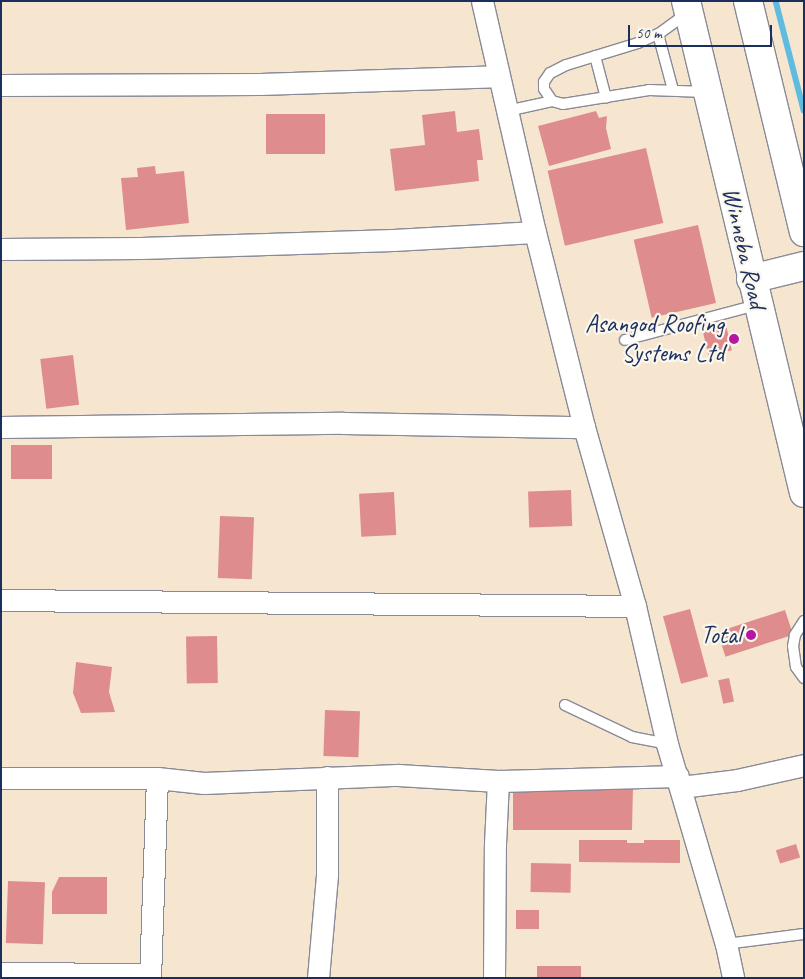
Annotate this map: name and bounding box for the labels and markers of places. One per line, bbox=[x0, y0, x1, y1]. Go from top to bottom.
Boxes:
place label: Asangod Roofing Systems Ltd bbox=[585, 310, 724, 369]
marker: Asangod Roofing Systems Ltd bbox=[728, 333, 740, 345]
place label: Total bbox=[700, 620, 741, 650]
marker: Total bbox=[745, 629, 757, 641]

